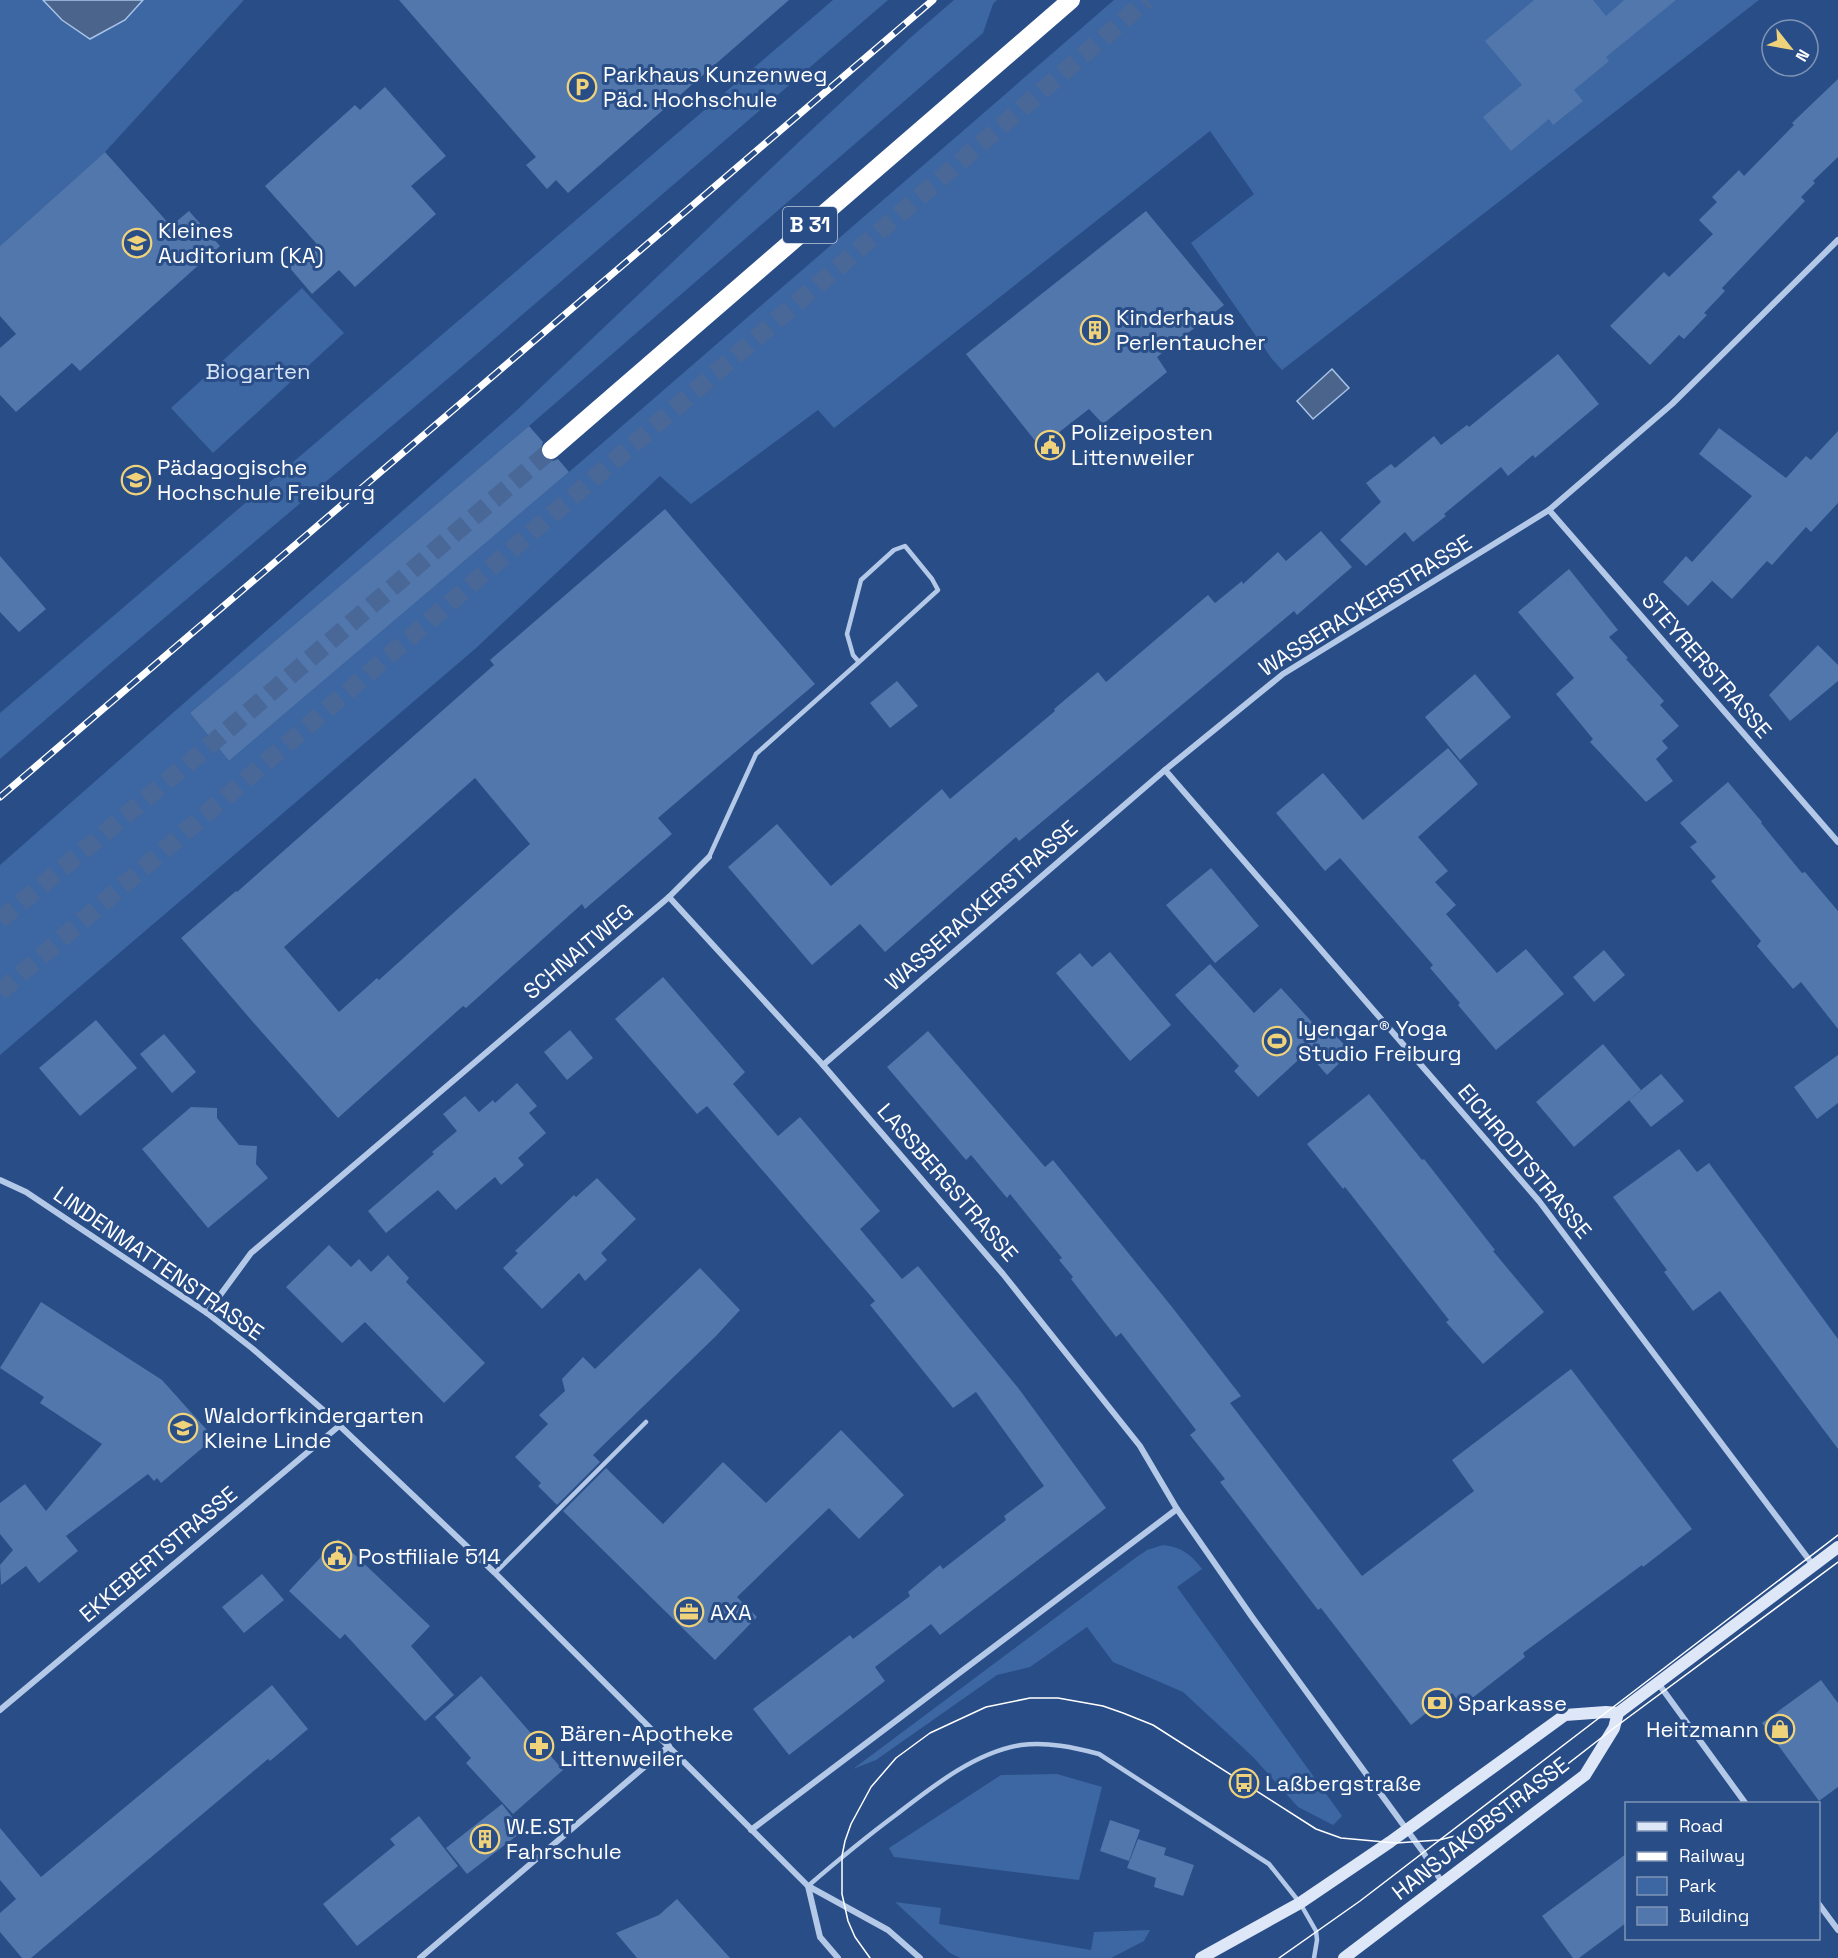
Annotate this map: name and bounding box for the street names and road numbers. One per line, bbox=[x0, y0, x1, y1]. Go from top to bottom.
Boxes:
road number: B 31 bbox=[783, 207, 837, 243]
street label: WASSERACKERSTRASSE bbox=[1253, 528, 1477, 682]
street label: STEYRERSTRASSE bbox=[1636, 586, 1778, 744]
street label: WASSERACKERSTRASSE bbox=[879, 814, 1083, 996]
street label: SCHNAITWEG bbox=[517, 897, 639, 1005]
street label: EICHRODTSTRASSE bbox=[1452, 1078, 1598, 1244]
street label: LASSBERGSTRASSE bbox=[872, 1097, 1024, 1267]
street label: LINDENMATTENSTRASSE bbox=[48, 1180, 270, 1346]
street label: EKKEBERTSTRASSE bbox=[73, 1480, 243, 1628]
street label: HANSJAKOBSTRASSE bbox=[1386, 1750, 1574, 1906]

